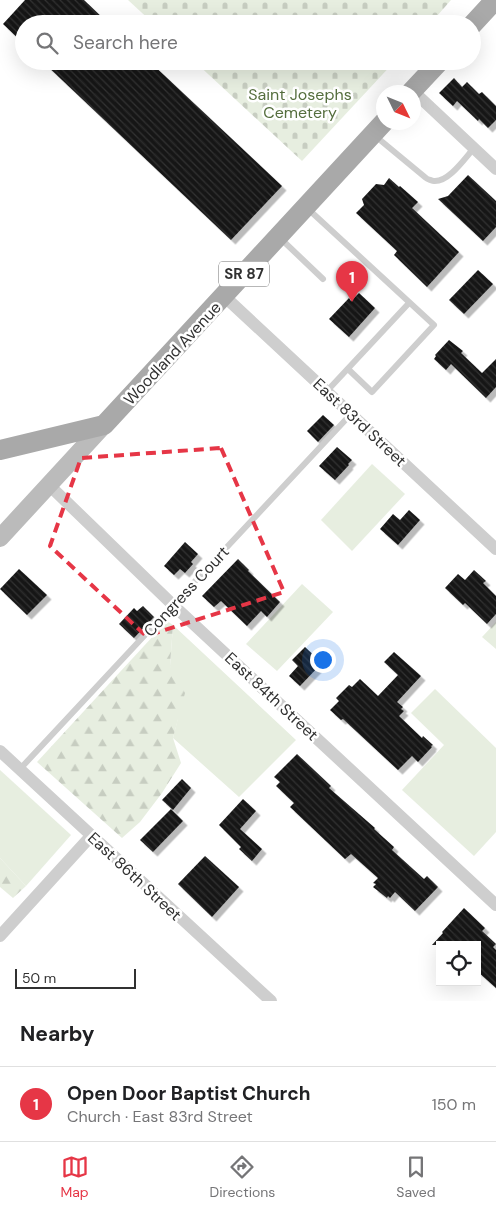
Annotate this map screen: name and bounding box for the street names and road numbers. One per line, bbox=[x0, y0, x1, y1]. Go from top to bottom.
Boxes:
road number: SR 87 bbox=[219, 262, 269, 286]
street label: Woodland Avenue bbox=[119, 297, 226, 409]
street label: East 83rd Street bbox=[308, 374, 411, 471]
street label: Congress Court bbox=[139, 542, 234, 641]
street label: East 84th Street bbox=[220, 648, 323, 745]
street label: East 86th Street bbox=[83, 827, 186, 925]

